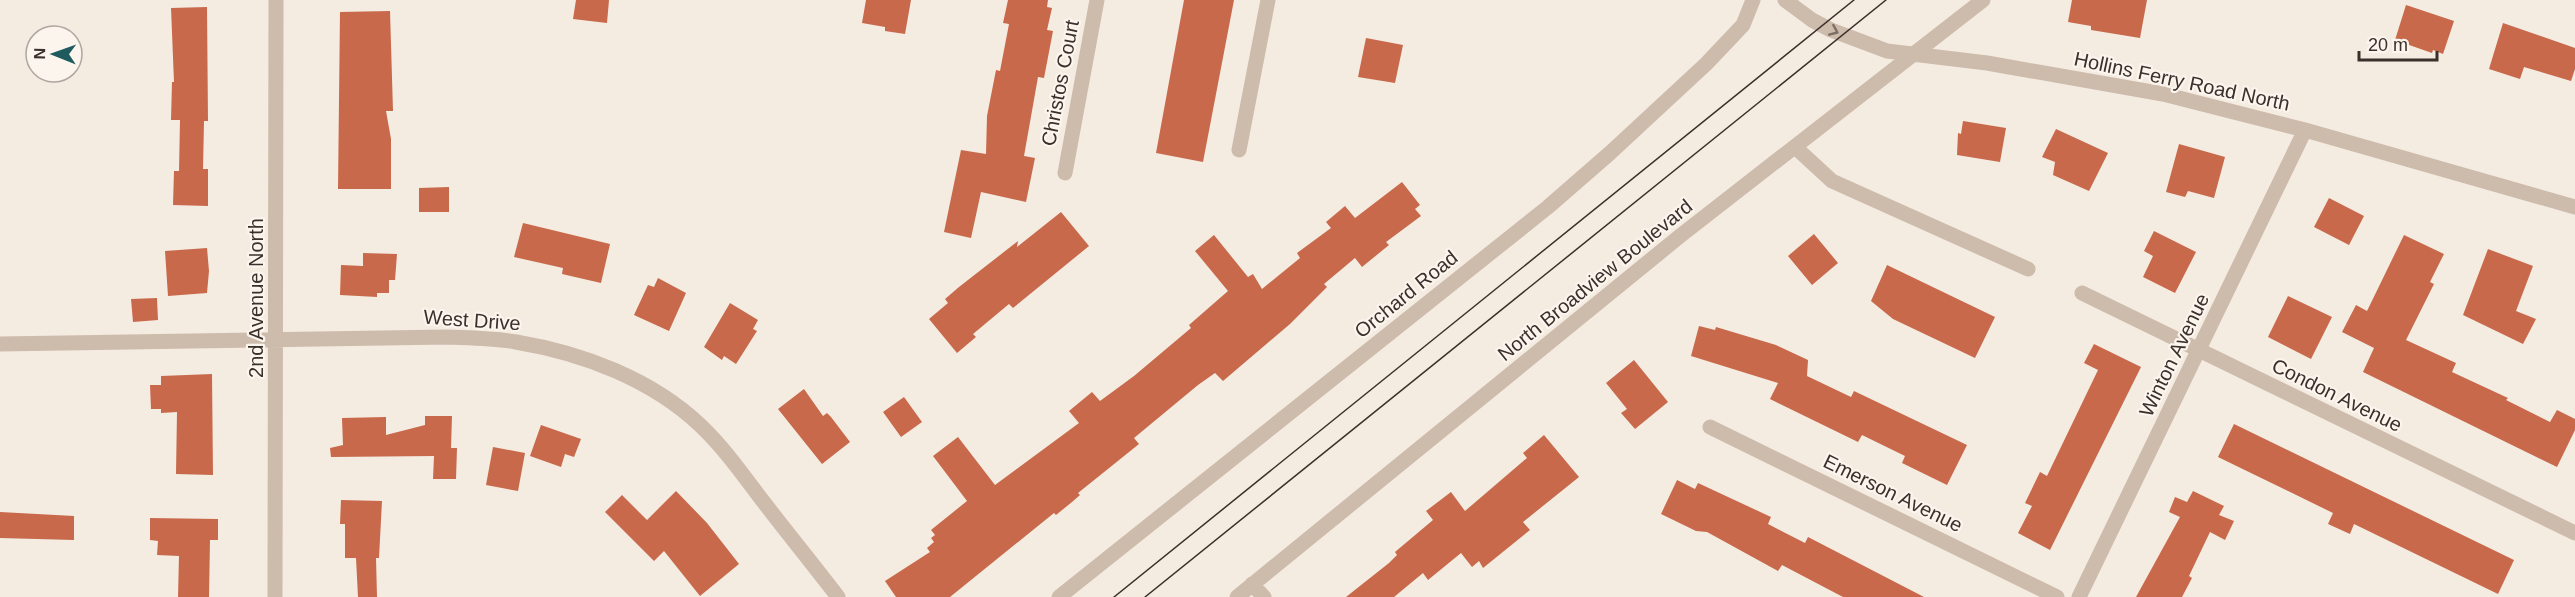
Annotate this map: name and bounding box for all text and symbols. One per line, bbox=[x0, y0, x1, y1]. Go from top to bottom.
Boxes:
street label: Christos Court bbox=[1037, 18, 1083, 148]
north arrow bbox=[24, 24, 84, 84]
one-way arrow bbox=[1828, 24, 1839, 36]
scale bar bbox=[2359, 24, 2437, 62]
text: 20 m bbox=[2368, 35, 2408, 55]
street label: Hollins Ferry Road North bbox=[2072, 47, 2292, 115]
text: N bbox=[31, 48, 48, 60]
street label: North Broadview Boulevard bbox=[1493, 195, 1697, 365]
street label: 2nd Avenue North bbox=[245, 218, 267, 378]
street label: Orchard Road bbox=[1350, 246, 1462, 342]
street label: Winton Avenue bbox=[2135, 290, 2213, 420]
street label: West Drive bbox=[423, 306, 521, 334]
street label: Condon Avenue bbox=[2268, 354, 2406, 436]
street label: Emerson Avenue bbox=[1820, 450, 1966, 536]

